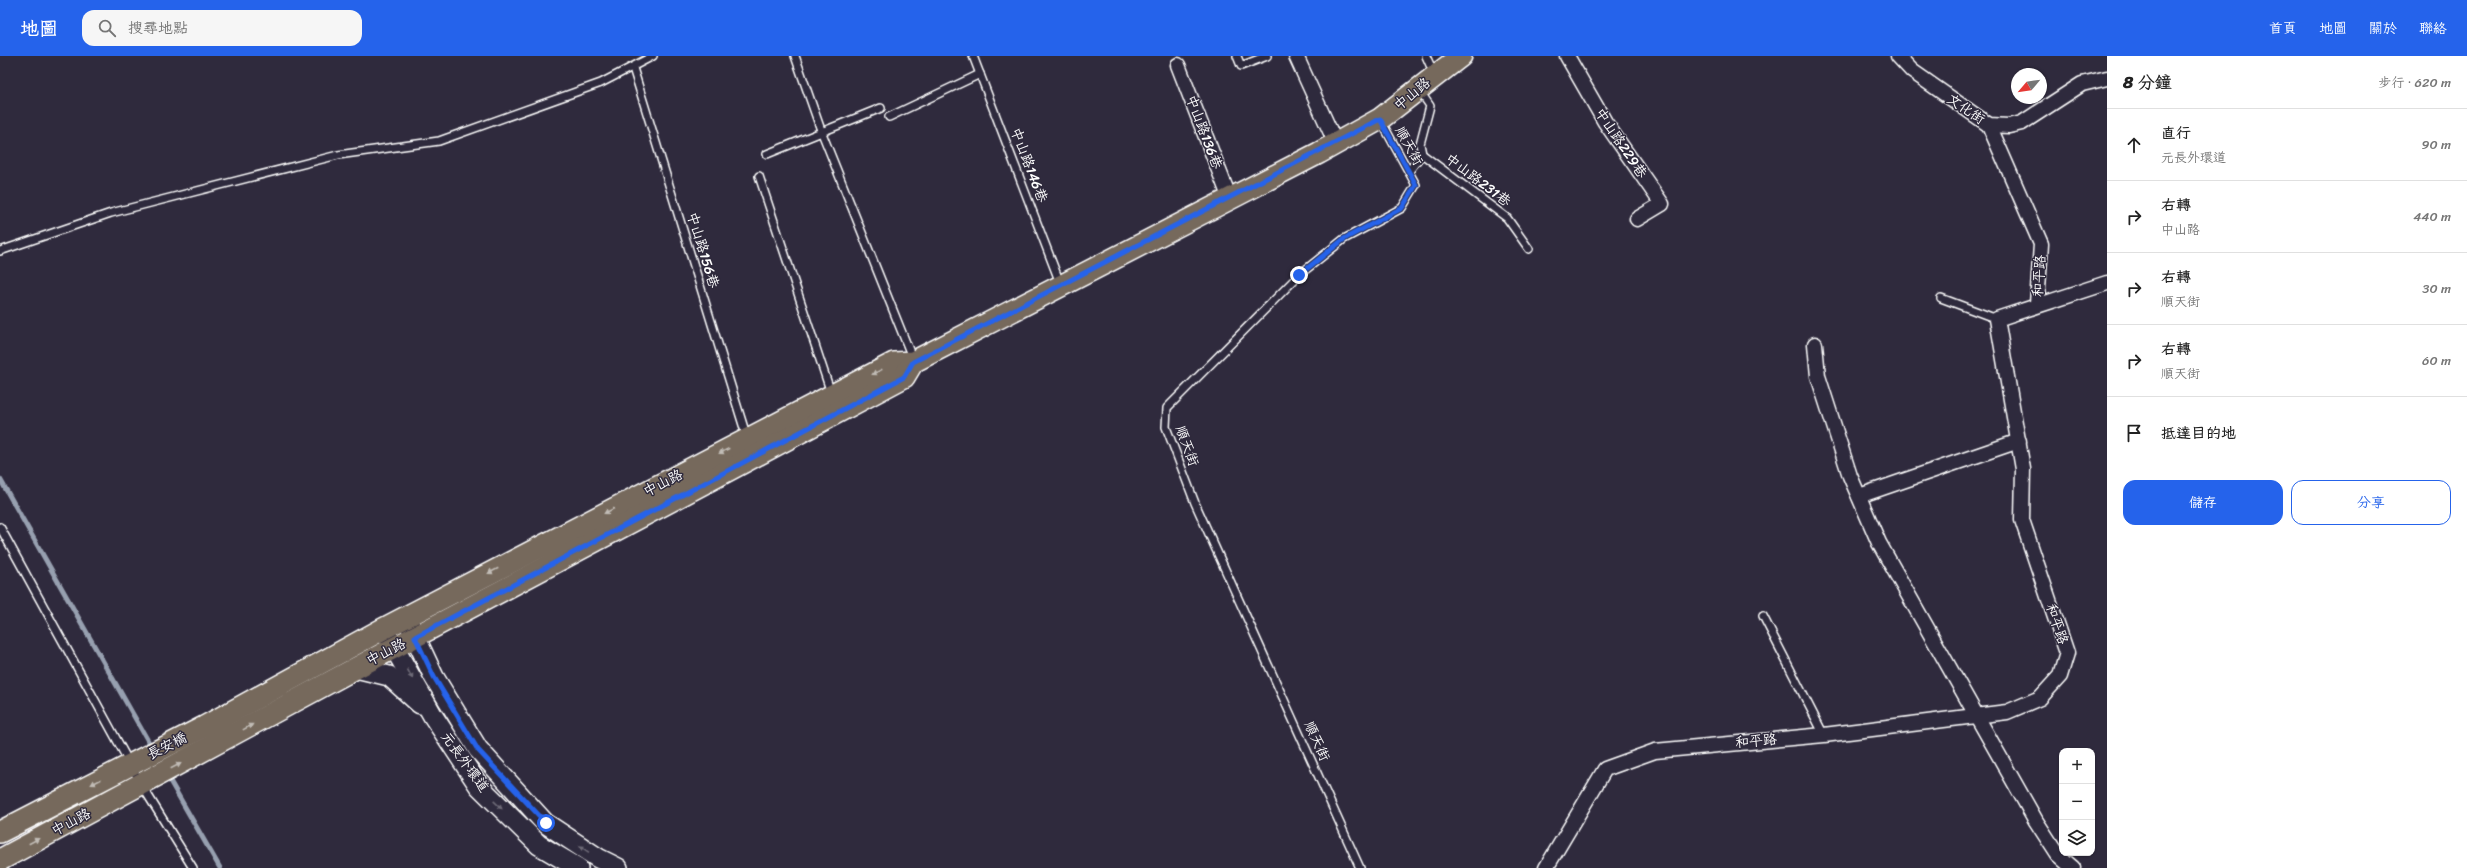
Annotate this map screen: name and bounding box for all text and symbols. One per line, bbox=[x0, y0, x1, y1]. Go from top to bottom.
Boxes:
search box bbox=[82, 10, 362, 46]
text: 地圖 bbox=[20, 12, 58, 45]
text: 搜尋地點 bbox=[128, 15, 188, 41]
text: 首頁 bbox=[2269, 16, 2297, 41]
text: 地圖 bbox=[2319, 16, 2347, 41]
text: 關於 bbox=[2369, 16, 2397, 41]
text: 聯絡 bbox=[2419, 16, 2447, 41]
icon: search bbox=[96, 17, 118, 39]
text: 8 分鐘 bbox=[2123, 67, 2172, 97]
north arrow bbox=[2011, 68, 2047, 104]
street label: 中山路 bbox=[1388, 71, 1436, 117]
text: 步行 · 620 m bbox=[2378, 71, 2451, 94]
street label: 文化街 bbox=[1942, 87, 1990, 131]
street label: 中山路136巷 bbox=[1178, 91, 1230, 174]
street label: 中山路229巷 bbox=[1588, 103, 1654, 184]
text: 直行 bbox=[2161, 120, 2191, 146]
street label: 順天街 bbox=[1388, 122, 1430, 170]
street label: 中山路146巷 bbox=[1003, 124, 1055, 207]
text: 90 m bbox=[2421, 133, 2451, 156]
icon: ahead bbox=[2123, 134, 2145, 156]
text: 元長外環道 bbox=[2161, 146, 2226, 169]
street label: 中山路231巷 bbox=[1439, 147, 1517, 214]
text: 右轉 bbox=[2161, 192, 2191, 218]
text: 440 m bbox=[2413, 205, 2451, 228]
icon: right bbox=[2123, 206, 2145, 228]
street label: 中山路156巷 bbox=[680, 209, 727, 292]
text: 中山路 bbox=[2161, 218, 2200, 241]
street label: 和平路 bbox=[2025, 254, 2053, 298]
text: 右轉 bbox=[2161, 264, 2191, 290]
route end bbox=[1290, 266, 1308, 284]
text: 30 m bbox=[2422, 277, 2451, 300]
icon: right bbox=[2123, 278, 2145, 300]
text: 順天街 bbox=[2161, 290, 2200, 313]
text: 右轉 bbox=[2161, 336, 2191, 362]
text: 60 m bbox=[2422, 349, 2451, 372]
icon: right bbox=[2123, 350, 2145, 372]
text: 順天街 bbox=[2161, 362, 2200, 385]
one-way arrow bbox=[871, 369, 882, 375]
text: 抵達目的地 bbox=[2161, 420, 2236, 446]
street label: 順天街 bbox=[1168, 422, 1206, 470]
icon: arrive bbox=[2123, 422, 2145, 444]
one-way arrow bbox=[718, 448, 730, 455]
street label: 中山路 bbox=[639, 462, 687, 504]
button: 儲存 bbox=[2123, 480, 2283, 525]
button: 分享 bbox=[2291, 480, 2451, 525]
one-way arrow bbox=[603, 508, 614, 515]
one-way arrow bbox=[487, 568, 499, 575]
street label: 和平路 bbox=[2038, 600, 2076, 648]
street label: 中山路 bbox=[362, 631, 410, 673]
one-way arrow bbox=[406, 669, 413, 680]
street label: 順天街 bbox=[1297, 717, 1337, 765]
one-way arrow bbox=[243, 724, 254, 731]
street label: 長安橋 bbox=[143, 725, 191, 767]
street label: 元長外環道 bbox=[434, 726, 496, 798]
street label: 和平路 bbox=[1734, 727, 1778, 755]
map controls bbox=[2059, 748, 2095, 856]
button: + bbox=[2059, 748, 2095, 784]
one-way arrow bbox=[170, 763, 182, 769]
one-way arrow bbox=[90, 779, 102, 786]
button: − bbox=[2059, 784, 2095, 820]
one-way arrow bbox=[493, 800, 503, 809]
street label: 中山路 bbox=[47, 801, 95, 843]
route start bbox=[537, 814, 555, 832]
button: layers bbox=[2059, 820, 2095, 856]
one-way arrow bbox=[29, 838, 40, 845]
one-way arrow bbox=[579, 845, 589, 853]

